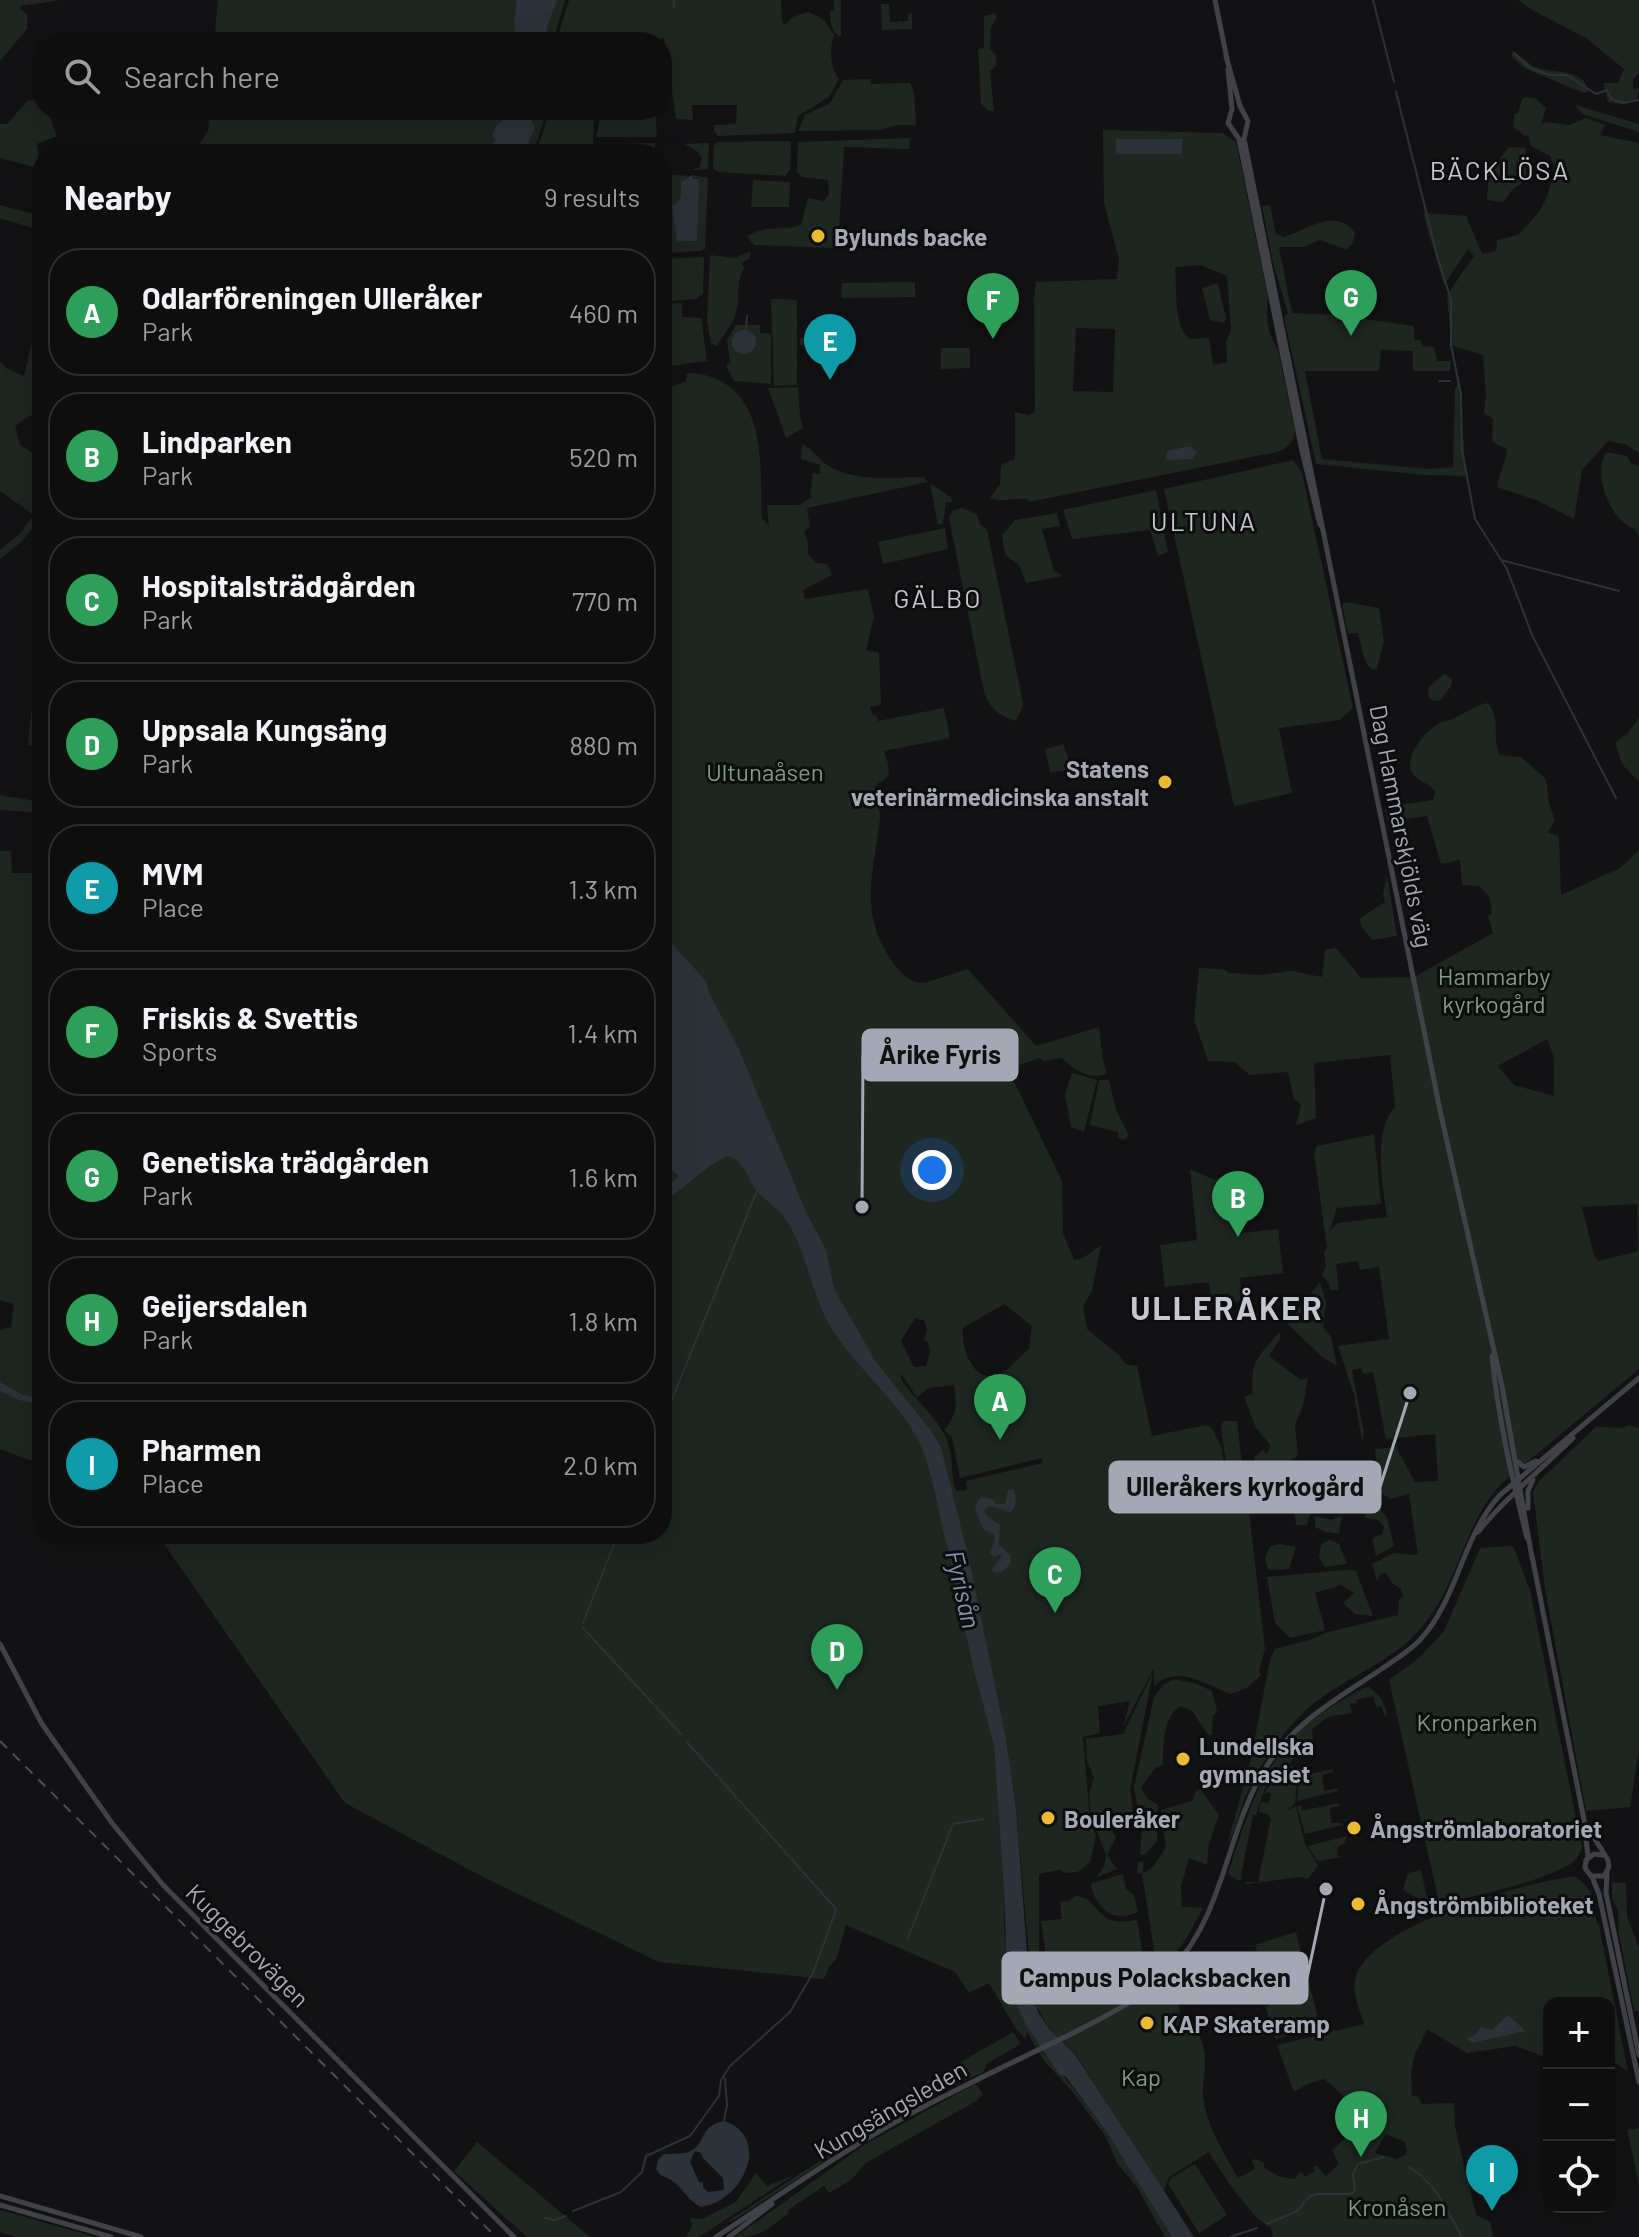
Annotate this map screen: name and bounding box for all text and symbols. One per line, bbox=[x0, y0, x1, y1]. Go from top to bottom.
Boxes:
search box bbox=[32, 32, 672, 120]
icon: search bbox=[60, 54, 104, 98]
text: Search here bbox=[124, 58, 280, 94]
district label: BÄCKLÖSA bbox=[1430, 154, 1570, 185]
text: Nearby bbox=[64, 176, 172, 217]
text: 9 results bbox=[544, 181, 640, 212]
place label: Bylunds backe bbox=[834, 222, 987, 251]
marker: Bylunds backe bbox=[809, 227, 827, 245]
pin: G bbox=[1325, 270, 1377, 336]
pin: F bbox=[967, 273, 1019, 339]
text: Odlarföreningen Ulleråker bbox=[142, 279, 482, 315]
text: A bbox=[83, 297, 101, 328]
text: 460 m bbox=[569, 297, 638, 328]
pin: E bbox=[804, 314, 856, 380]
text: Park bbox=[142, 315, 193, 346]
text: Lindparken bbox=[142, 423, 292, 459]
text: B bbox=[84, 441, 100, 472]
text: 520 m bbox=[569, 441, 638, 472]
text: Park bbox=[142, 459, 193, 490]
district label: ULTUNA bbox=[1151, 505, 1257, 536]
text: Hospitalsträdgården bbox=[142, 567, 416, 603]
district label: GÄLBO bbox=[894, 582, 982, 613]
text: C bbox=[84, 585, 100, 616]
text: 770 m bbox=[572, 585, 638, 616]
text: Park bbox=[142, 603, 193, 634]
street label: Dag Hammarskjölds väg bbox=[1364, 702, 1440, 950]
text: Uppsala Kungsäng bbox=[142, 711, 387, 747]
text: D bbox=[84, 729, 100, 760]
text: 880 m bbox=[570, 729, 638, 760]
text: Park bbox=[142, 747, 193, 778]
place label: Statens veterinärmedicinska anstalt bbox=[851, 754, 1149, 811]
park label: Ultunaåsen bbox=[706, 757, 824, 786]
marker: Statens veterinärmedicinska anstalt bbox=[1156, 773, 1174, 791]
text: MVM bbox=[142, 855, 204, 891]
text: E bbox=[84, 873, 100, 904]
text: 1.3 km bbox=[569, 873, 638, 904]
text: Place bbox=[142, 891, 204, 922]
park label: Hammarby kyrkogård bbox=[1438, 961, 1550, 1018]
text: Friskis & Svettis bbox=[142, 999, 358, 1035]
text: F bbox=[85, 1017, 99, 1048]
text: 1.4 km bbox=[568, 1017, 638, 1048]
callout: Årike Fyris bbox=[863, 1030, 1017, 1080]
text: Sports bbox=[142, 1035, 217, 1066]
text: Årike Fyris bbox=[879, 1037, 1001, 1069]
text: Genetiska trädgården bbox=[142, 1143, 429, 1179]
your location bbox=[912, 1150, 952, 1190]
text: G bbox=[84, 1161, 100, 1192]
text: 1.6 km bbox=[569, 1161, 638, 1192]
pin: B bbox=[1212, 1171, 1264, 1237]
text: Park bbox=[142, 1179, 193, 1210]
text: Geijersdalen bbox=[142, 1287, 308, 1323]
district label: ULLERÅKER bbox=[1130, 1287, 1324, 1326]
text: H bbox=[84, 1305, 100, 1336]
text: 1.8 km bbox=[568, 1305, 638, 1336]
text: Park bbox=[142, 1323, 193, 1354]
pin: A bbox=[974, 1374, 1026, 1440]
text: Pharmen bbox=[142, 1431, 261, 1467]
text: I bbox=[89, 1449, 95, 1480]
text: 2.0 km bbox=[563, 1449, 638, 1480]
callout: Ulleråkers kyrkogård bbox=[1110, 1462, 1380, 1512]
text: Place bbox=[142, 1467, 204, 1498]
text: Ulleråkers kyrkogård bbox=[1126, 1470, 1364, 1501]
water label: Fyrisån bbox=[940, 1547, 988, 1631]
pin: C bbox=[1029, 1547, 1081, 1613]
pin: D bbox=[811, 1624, 863, 1690]
park label: Kronparken bbox=[1417, 1707, 1537, 1736]
place label: Lundellska gymnasiet bbox=[1199, 1731, 1314, 1788]
marker: Lundellska gymnasiet bbox=[1174, 1750, 1192, 1768]
place label: Bouleråker bbox=[1064, 1804, 1180, 1833]
marker: Bouleråker bbox=[1039, 1809, 1057, 1827]
place label: Ångströmlaboratoriet bbox=[1370, 1813, 1602, 1843]
marker: Ångströmlaboratoriet bbox=[1345, 1819, 1363, 1837]
street label: Kuggebrovägen bbox=[180, 1877, 316, 2013]
place label: Ångströmbiblioteket bbox=[1374, 1889, 1594, 1919]
marker: Ångströmbiblioteket bbox=[1349, 1895, 1367, 1913]
callout: Campus Polacksbacken bbox=[1003, 1953, 1307, 2003]
text: Campus Polacksbacken bbox=[1019, 1961, 1291, 1992]
map controls bbox=[1543, 1997, 1615, 2213]
button: + bbox=[1543, 1997, 1615, 2069]
place label: KAP Skateramp bbox=[1163, 2009, 1330, 2038]
marker: KAP Skateramp bbox=[1138, 2014, 1156, 2032]
street label: Kungsängsleden bbox=[809, 2054, 971, 2164]
park label: Kap bbox=[1121, 2062, 1161, 2091]
button: − bbox=[1543, 2069, 1615, 2141]
pin: H bbox=[1335, 2091, 1387, 2157]
button: locate bbox=[1543, 2141, 1615, 2213]
pin: I bbox=[1466, 2145, 1518, 2211]
park label: Kronåsen bbox=[1348, 2192, 1446, 2221]

